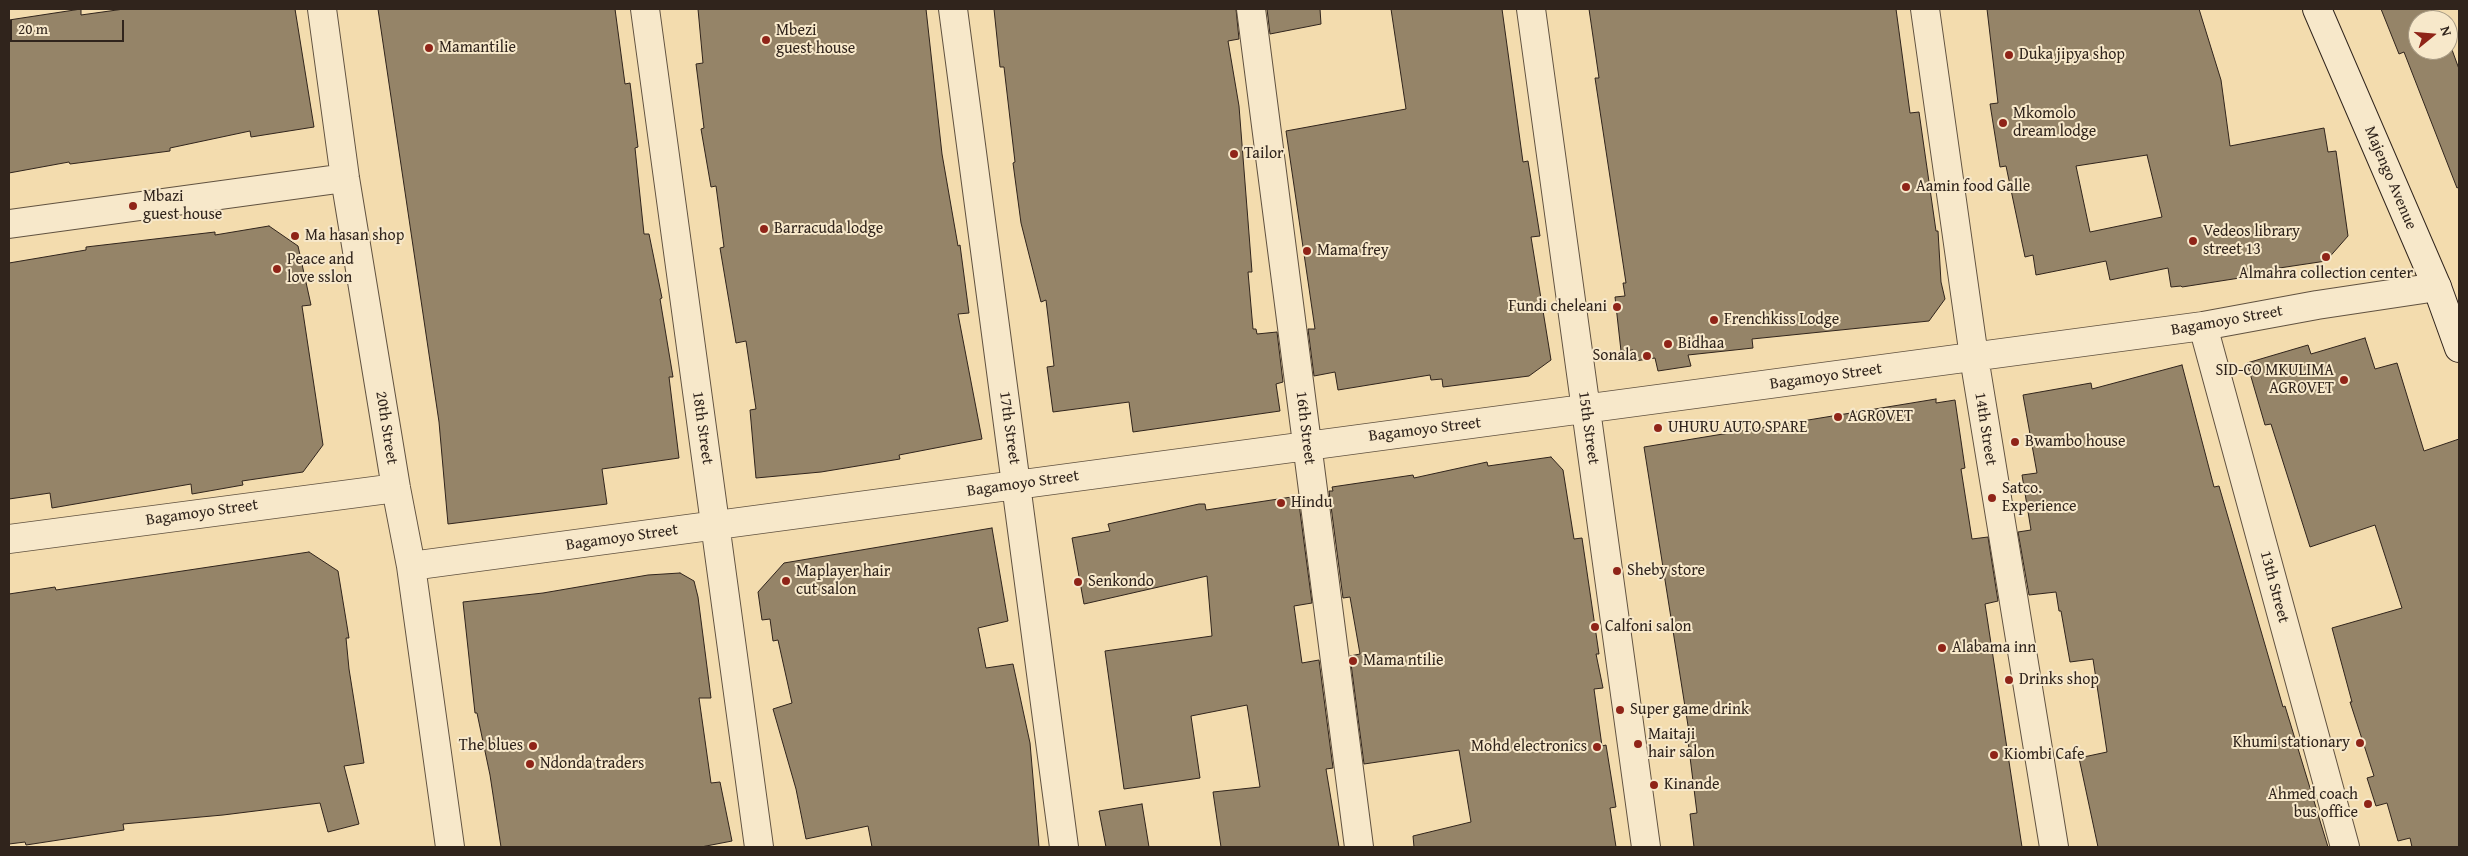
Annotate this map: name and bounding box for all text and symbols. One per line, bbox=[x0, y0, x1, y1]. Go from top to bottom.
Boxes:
scale bar bbox=[12, 10, 126, 42]
north arrow bbox=[2408, 10, 2458, 60]
text: 20 m bbox=[18, 18, 48, 39]
place label: Mbezi guest house bbox=[776, 21, 855, 59]
text: N bbox=[2435, 24, 2457, 38]
marker: Mbezi guest house bbox=[760, 34, 772, 46]
place label: Mamantilie bbox=[439, 38, 516, 58]
marker: Mamantilie bbox=[423, 42, 435, 54]
place label: Duka jipya shop bbox=[2019, 45, 2125, 65]
marker: Duka jipya shop bbox=[2003, 49, 2015, 61]
place label: Mkomolo dream lodge bbox=[2013, 104, 2096, 142]
marker: Mkomolo dream lodge bbox=[1997, 117, 2009, 129]
street label: Majengo Avenue bbox=[2360, 123, 2420, 233]
place label: Tailor bbox=[1244, 144, 1284, 164]
marker: Tailor bbox=[1228, 148, 1240, 160]
place label: Aamin food Galle bbox=[1916, 177, 2030, 197]
marker: Aamin food Galle bbox=[1900, 181, 1912, 193]
place label: Mbazi guest house bbox=[143, 187, 222, 225]
marker: Mbazi guest house bbox=[127, 200, 139, 212]
place label: Barracuda lodge bbox=[774, 219, 883, 239]
place label: Vedeos library street 13 bbox=[2203, 222, 2300, 260]
marker: Barracuda lodge bbox=[758, 223, 770, 235]
place label: Ma hasan shop bbox=[305, 226, 404, 246]
marker: Ma hasan shop bbox=[289, 230, 301, 242]
marker: Vedeos library street 13 bbox=[2187, 235, 2199, 247]
place label: Mama frey bbox=[1317, 241, 1389, 261]
marker: Mama frey bbox=[1301, 245, 1313, 257]
place label: Peace and love sslon bbox=[287, 250, 354, 288]
marker: Almahra collection center bbox=[2320, 251, 2332, 263]
marker: Peace and love sslon bbox=[271, 263, 283, 275]
place label: Almahra collection center bbox=[2239, 264, 2413, 284]
place label: Fundi cheleani bbox=[1509, 297, 1607, 317]
marker: Fundi cheleani bbox=[1611, 301, 1623, 313]
street label: Bagamoyo Street bbox=[2170, 302, 2284, 340]
place label: Frenchkiss Lodge bbox=[1724, 310, 1839, 330]
marker: Frenchkiss Lodge bbox=[1708, 314, 1720, 326]
place label: Bidhaa bbox=[1678, 334, 1724, 354]
marker: Bidhaa bbox=[1662, 338, 1674, 350]
place label: Sonala bbox=[1592, 346, 1637, 366]
marker: Sonala bbox=[1641, 350, 1653, 362]
street label: Bagamoyo Street bbox=[1769, 360, 1883, 394]
place label: SID-CO MKULIMA AGROVET bbox=[2215, 361, 2334, 399]
marker: SID-CO MKULIMA AGROVET bbox=[2338, 374, 2350, 386]
street label: 20th Street bbox=[371, 390, 401, 466]
street label: 18th Street bbox=[687, 390, 717, 466]
street label: 17th Street bbox=[994, 390, 1024, 466]
street label: 16th Street bbox=[1291, 390, 1319, 466]
street label: 15th Street bbox=[1573, 390, 1603, 466]
street label: 14th Street bbox=[1970, 391, 2000, 467]
place label: AGROVET bbox=[1848, 407, 1913, 427]
marker: AGROVET bbox=[1832, 411, 1844, 423]
street label: Bagamoyo Street bbox=[1368, 414, 1482, 446]
place label: UHURU AUTO SPARE bbox=[1668, 418, 1807, 438]
marker: UHURU AUTO SPARE bbox=[1652, 422, 1664, 434]
place label: Bwambo house bbox=[2025, 432, 2125, 452]
marker: Bwambo house bbox=[2009, 436, 2021, 448]
street label: Bagamoyo Street bbox=[966, 467, 1080, 501]
place label: Satco. Experience bbox=[2002, 479, 2077, 517]
marker: Satco. Experience bbox=[1986, 492, 1998, 504]
place label: Hindu bbox=[1291, 493, 1332, 513]
street label: Bagamoyo Street bbox=[145, 496, 259, 530]
marker: Hindu bbox=[1275, 497, 1287, 509]
street label: Bagamoyo Street bbox=[565, 521, 679, 555]
street label: 13th Street bbox=[2255, 549, 2293, 625]
place label: Sheby store bbox=[1627, 561, 1705, 581]
place label: Maplayer hair cut salon bbox=[796, 562, 890, 600]
marker: Sheby store bbox=[1611, 565, 1623, 577]
place label: Senkondo bbox=[1088, 572, 1154, 592]
marker: Maplayer hair cut salon bbox=[780, 575, 792, 587]
marker: Senkondo bbox=[1072, 576, 1084, 588]
place label: Calfoni salon bbox=[1605, 617, 1692, 637]
marker: Calfoni salon bbox=[1589, 621, 1601, 633]
place label: Alabama inn bbox=[1952, 638, 2036, 658]
marker: Alabama inn bbox=[1936, 642, 1948, 654]
place label: Mama ntilie bbox=[1363, 651, 1443, 671]
marker: Mama ntilie bbox=[1347, 655, 1359, 667]
place label: Drinks shop bbox=[2019, 670, 2099, 690]
marker: Drinks shop bbox=[2003, 674, 2015, 686]
place label: Super game drink bbox=[1630, 700, 1749, 720]
marker: Super game drink bbox=[1614, 704, 1626, 716]
place label: Maitaji hair salon bbox=[1648, 725, 1715, 763]
place label: Khumi stationary bbox=[2233, 733, 2350, 753]
place label: The blues bbox=[459, 736, 523, 756]
place label: Mohd electronics bbox=[1471, 737, 1587, 757]
marker: Khumi stationary bbox=[2354, 737, 2366, 749]
marker: Maitaji hair salon bbox=[1632, 738, 1644, 750]
marker: The blues bbox=[527, 740, 539, 752]
marker: Mohd electronics bbox=[1591, 741, 1603, 753]
place label: Kiombi Cafe bbox=[2004, 745, 2084, 765]
marker: Kiombi Cafe bbox=[1988, 749, 2000, 761]
place label: Ndonda traders bbox=[540, 754, 644, 774]
marker: Ndonda traders bbox=[524, 758, 536, 770]
place label: Kinande bbox=[1664, 775, 1720, 795]
marker: Kinande bbox=[1648, 779, 1660, 791]
place label: Ahmed coach bus office bbox=[2268, 785, 2358, 823]
marker: Ahmed coach bus office bbox=[2362, 798, 2374, 810]

